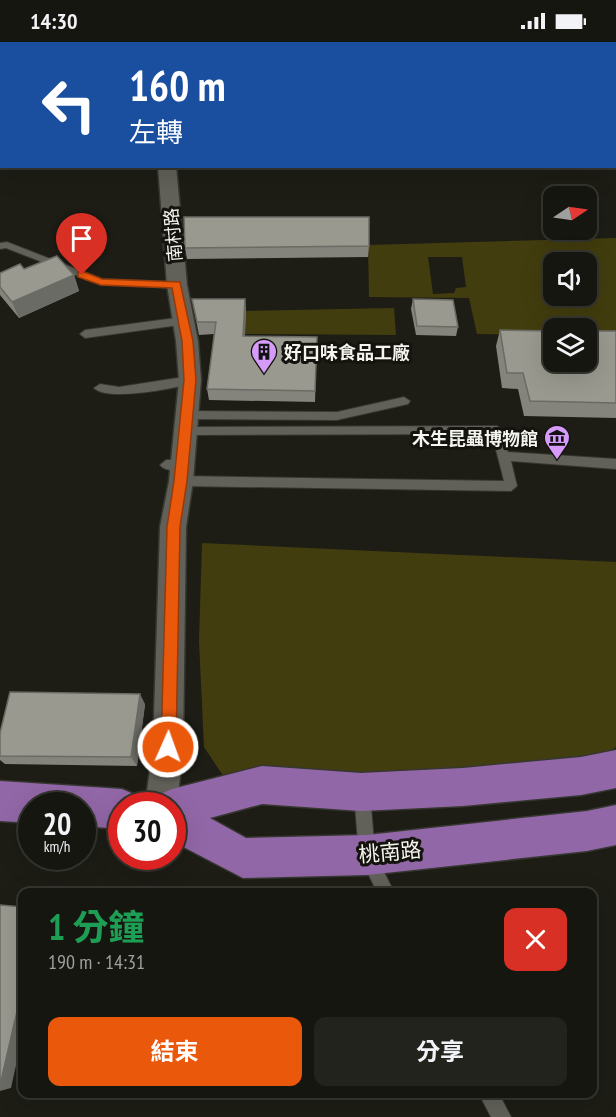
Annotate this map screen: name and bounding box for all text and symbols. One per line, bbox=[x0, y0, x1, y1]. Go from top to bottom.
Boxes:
text: 14:30 bbox=[30, 7, 78, 35]
text: 160 m bbox=[129, 58, 226, 113]
icon: left bbox=[30, 66, 108, 144]
text: 左轉 bbox=[129, 115, 183, 149]
north arrow bbox=[543, 186, 597, 240]
map controls bbox=[543, 186, 597, 372]
street label: 南村路 bbox=[159, 207, 187, 263]
pin bbox=[56, 213, 107, 275]
icon: arrive bbox=[65, 222, 98, 255]
button: sound bbox=[543, 252, 597, 306]
button: layers bbox=[543, 318, 597, 372]
building icon: 好口味食品工廠 bbox=[249, 337, 279, 375]
place label: 好口味食品工廠 bbox=[284, 341, 410, 364]
museum icon: 木生昆蟲博物館 bbox=[542, 423, 572, 461]
place label: 木生昆蟲博物館 bbox=[412, 427, 538, 450]
position arrow bbox=[136, 715, 200, 779]
speed limit sign: 30 bbox=[108, 792, 186, 870]
text: 20 bbox=[43, 804, 71, 843]
street label: 桃南路 bbox=[357, 836, 423, 868]
text: km/h bbox=[44, 837, 70, 856]
text: 1 分鐘 bbox=[48, 903, 145, 950]
button: close bbox=[504, 908, 567, 971]
text: 190 m · 14:31 bbox=[48, 949, 145, 975]
button: 結束 bbox=[48, 1017, 302, 1086]
button: 分享 bbox=[314, 1017, 567, 1086]

